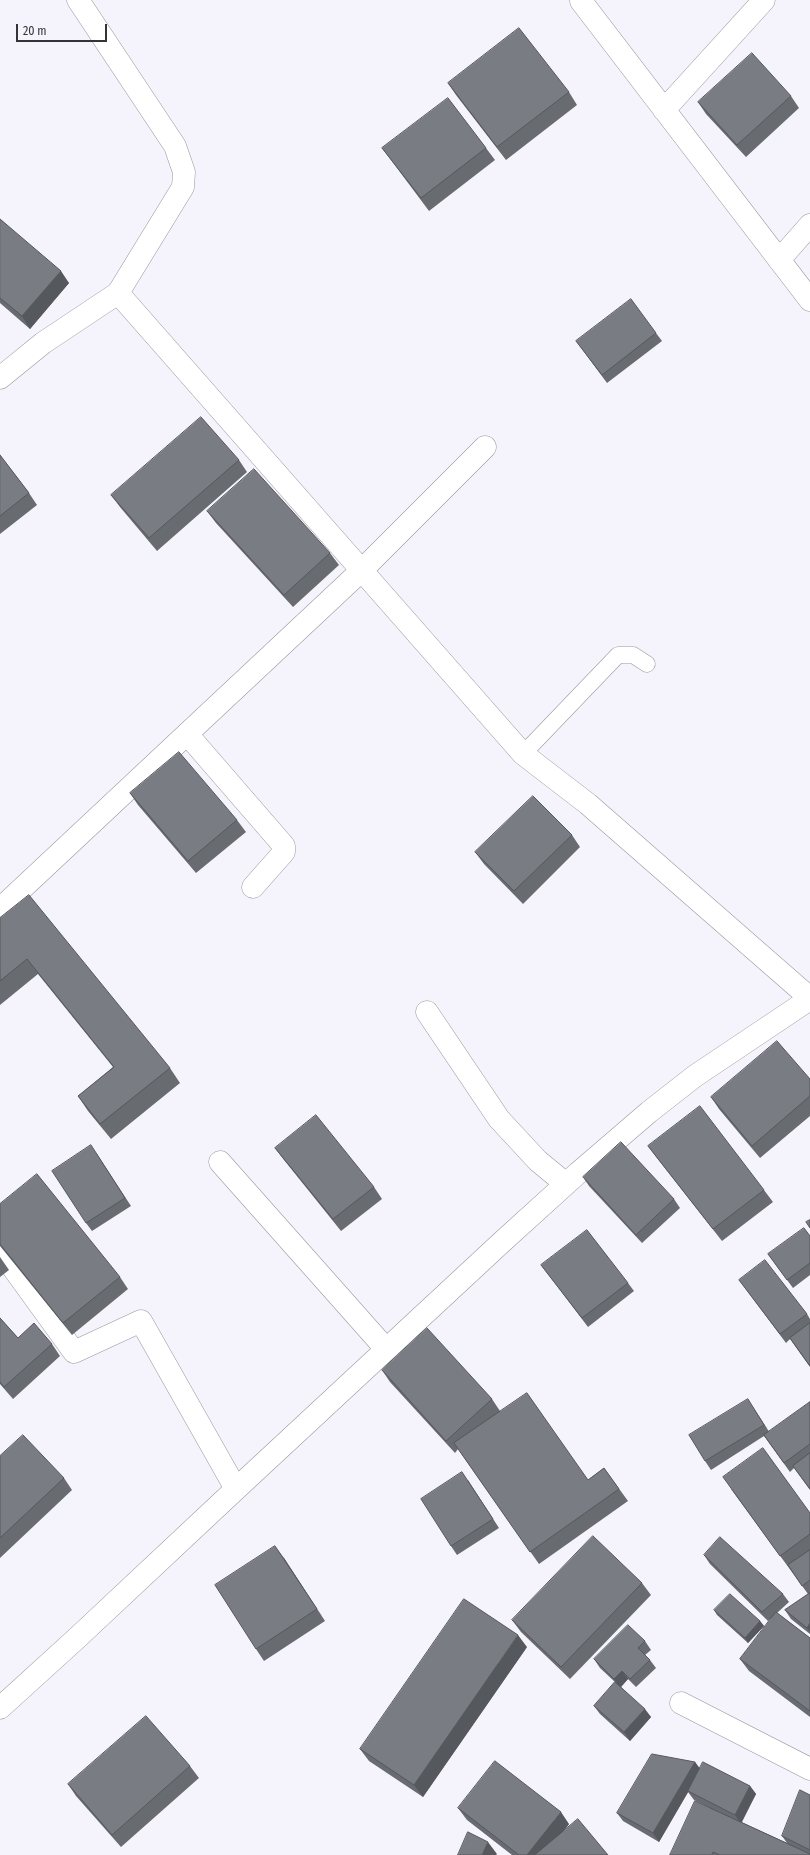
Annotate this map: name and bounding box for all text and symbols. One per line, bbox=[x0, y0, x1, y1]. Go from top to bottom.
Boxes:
scale bar bbox=[18, 16, 109, 42]
text: 20 m bbox=[23, 24, 47, 38]

